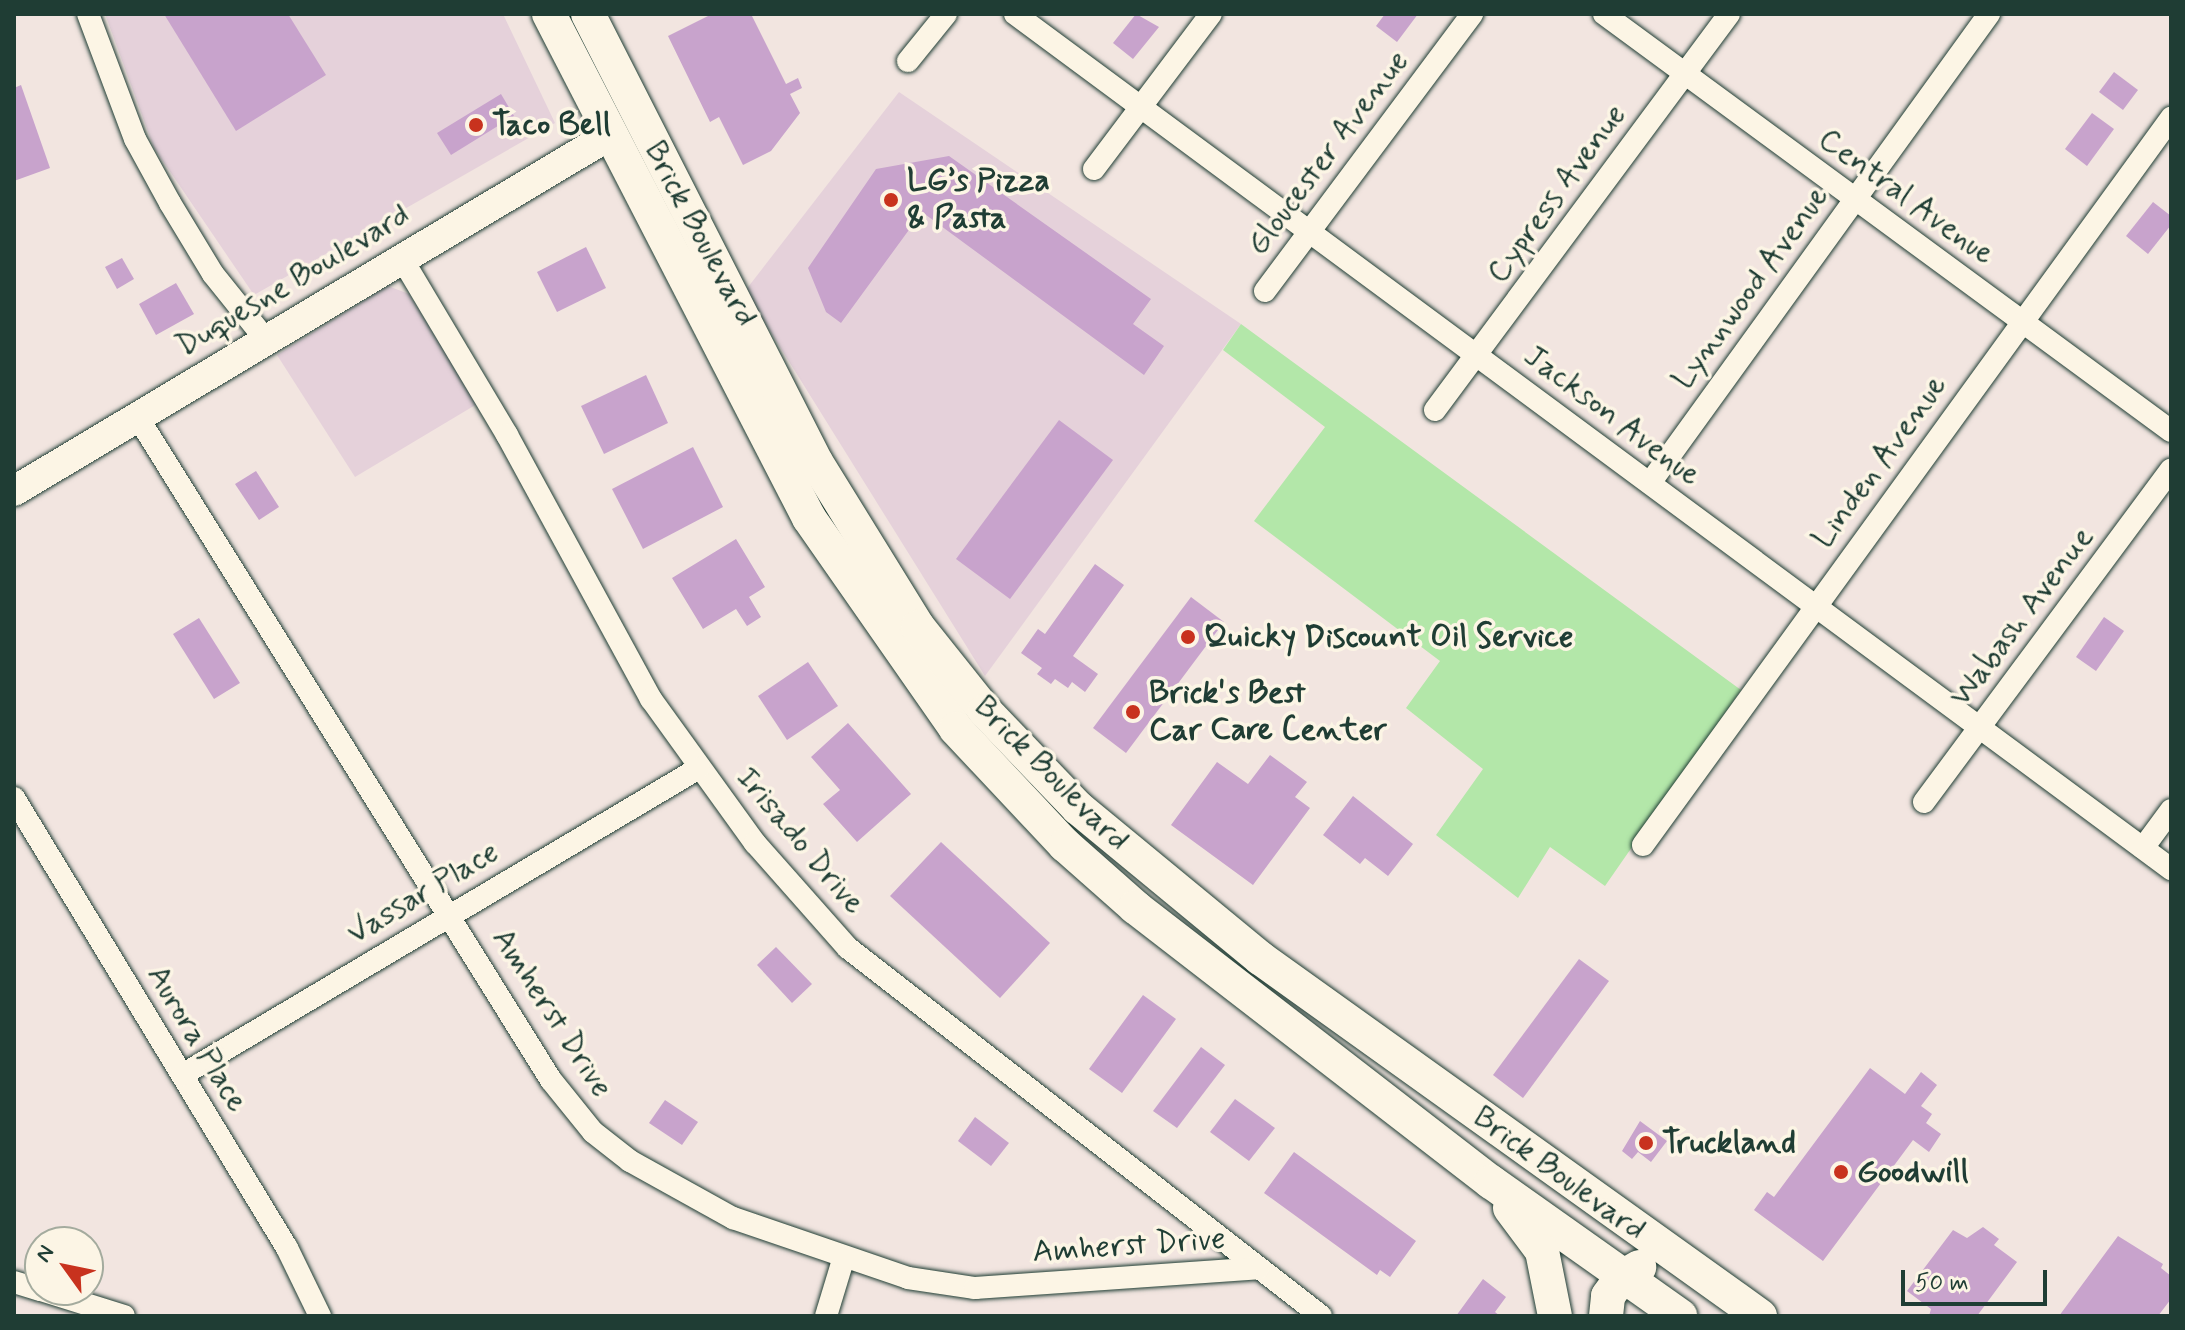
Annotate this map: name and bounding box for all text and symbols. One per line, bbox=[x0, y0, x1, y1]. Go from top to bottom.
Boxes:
street label: Gloucester Avenue bbox=[1240, 45, 1416, 261]
street label: Cypress Avenue bbox=[1478, 95, 1636, 293]
place label: Taco Bell bbox=[492, 106, 609, 144]
marker: Taco Bell bbox=[467, 116, 485, 134]
street label: Central Avenue bbox=[1807, 118, 2005, 276]
street label: Brick Boulevard bbox=[635, 134, 765, 334]
place label: LG’s Pizza & Pasta bbox=[907, 163, 1051, 238]
street label: Lynnwood Avenue bbox=[1663, 177, 1839, 399]
marker: LG’s Pizza & Pasta bbox=[882, 191, 900, 209]
street label: Duquesne Boulevard bbox=[171, 197, 415, 365]
street label: Jackson Avenue bbox=[1513, 335, 1711, 497]
street label: Linden Avenue bbox=[1805, 369, 1955, 555]
street label: Wabash Avenue bbox=[1942, 519, 2102, 715]
place label: Quicky Discount Oil Service bbox=[1204, 618, 1570, 656]
marker: Quicky Discount Oil Service bbox=[1179, 628, 1197, 646]
place label: Brick's Best Car Care Center bbox=[1149, 675, 1385, 750]
street label: Brick Boulevard bbox=[965, 688, 1137, 860]
marker: Brick's Best Car Care Center bbox=[1124, 703, 1142, 721]
street label: Irisado Drive bbox=[728, 760, 872, 922]
street label: Vassar Place bbox=[340, 833, 506, 953]
street label: Amherst Drive bbox=[483, 921, 621, 1105]
street label: Aurora Place bbox=[138, 958, 256, 1120]
street label: Brick Boulevard bbox=[1465, 1098, 1653, 1250]
place label: Truckland bbox=[1662, 1124, 1796, 1162]
marker: Truckland bbox=[1637, 1134, 1655, 1152]
place label: Goodwill bbox=[1857, 1153, 1968, 1191]
marker: Goodwill bbox=[1832, 1163, 1850, 1181]
street label: Amherst Drive bbox=[1031, 1220, 1227, 1272]
north arrow bbox=[24, 1226, 104, 1306]
text: N bbox=[30, 1240, 61, 1268]
scale bar bbox=[1905, 1254, 2051, 1304]
text: 50 m bbox=[1915, 1268, 1969, 1299]

